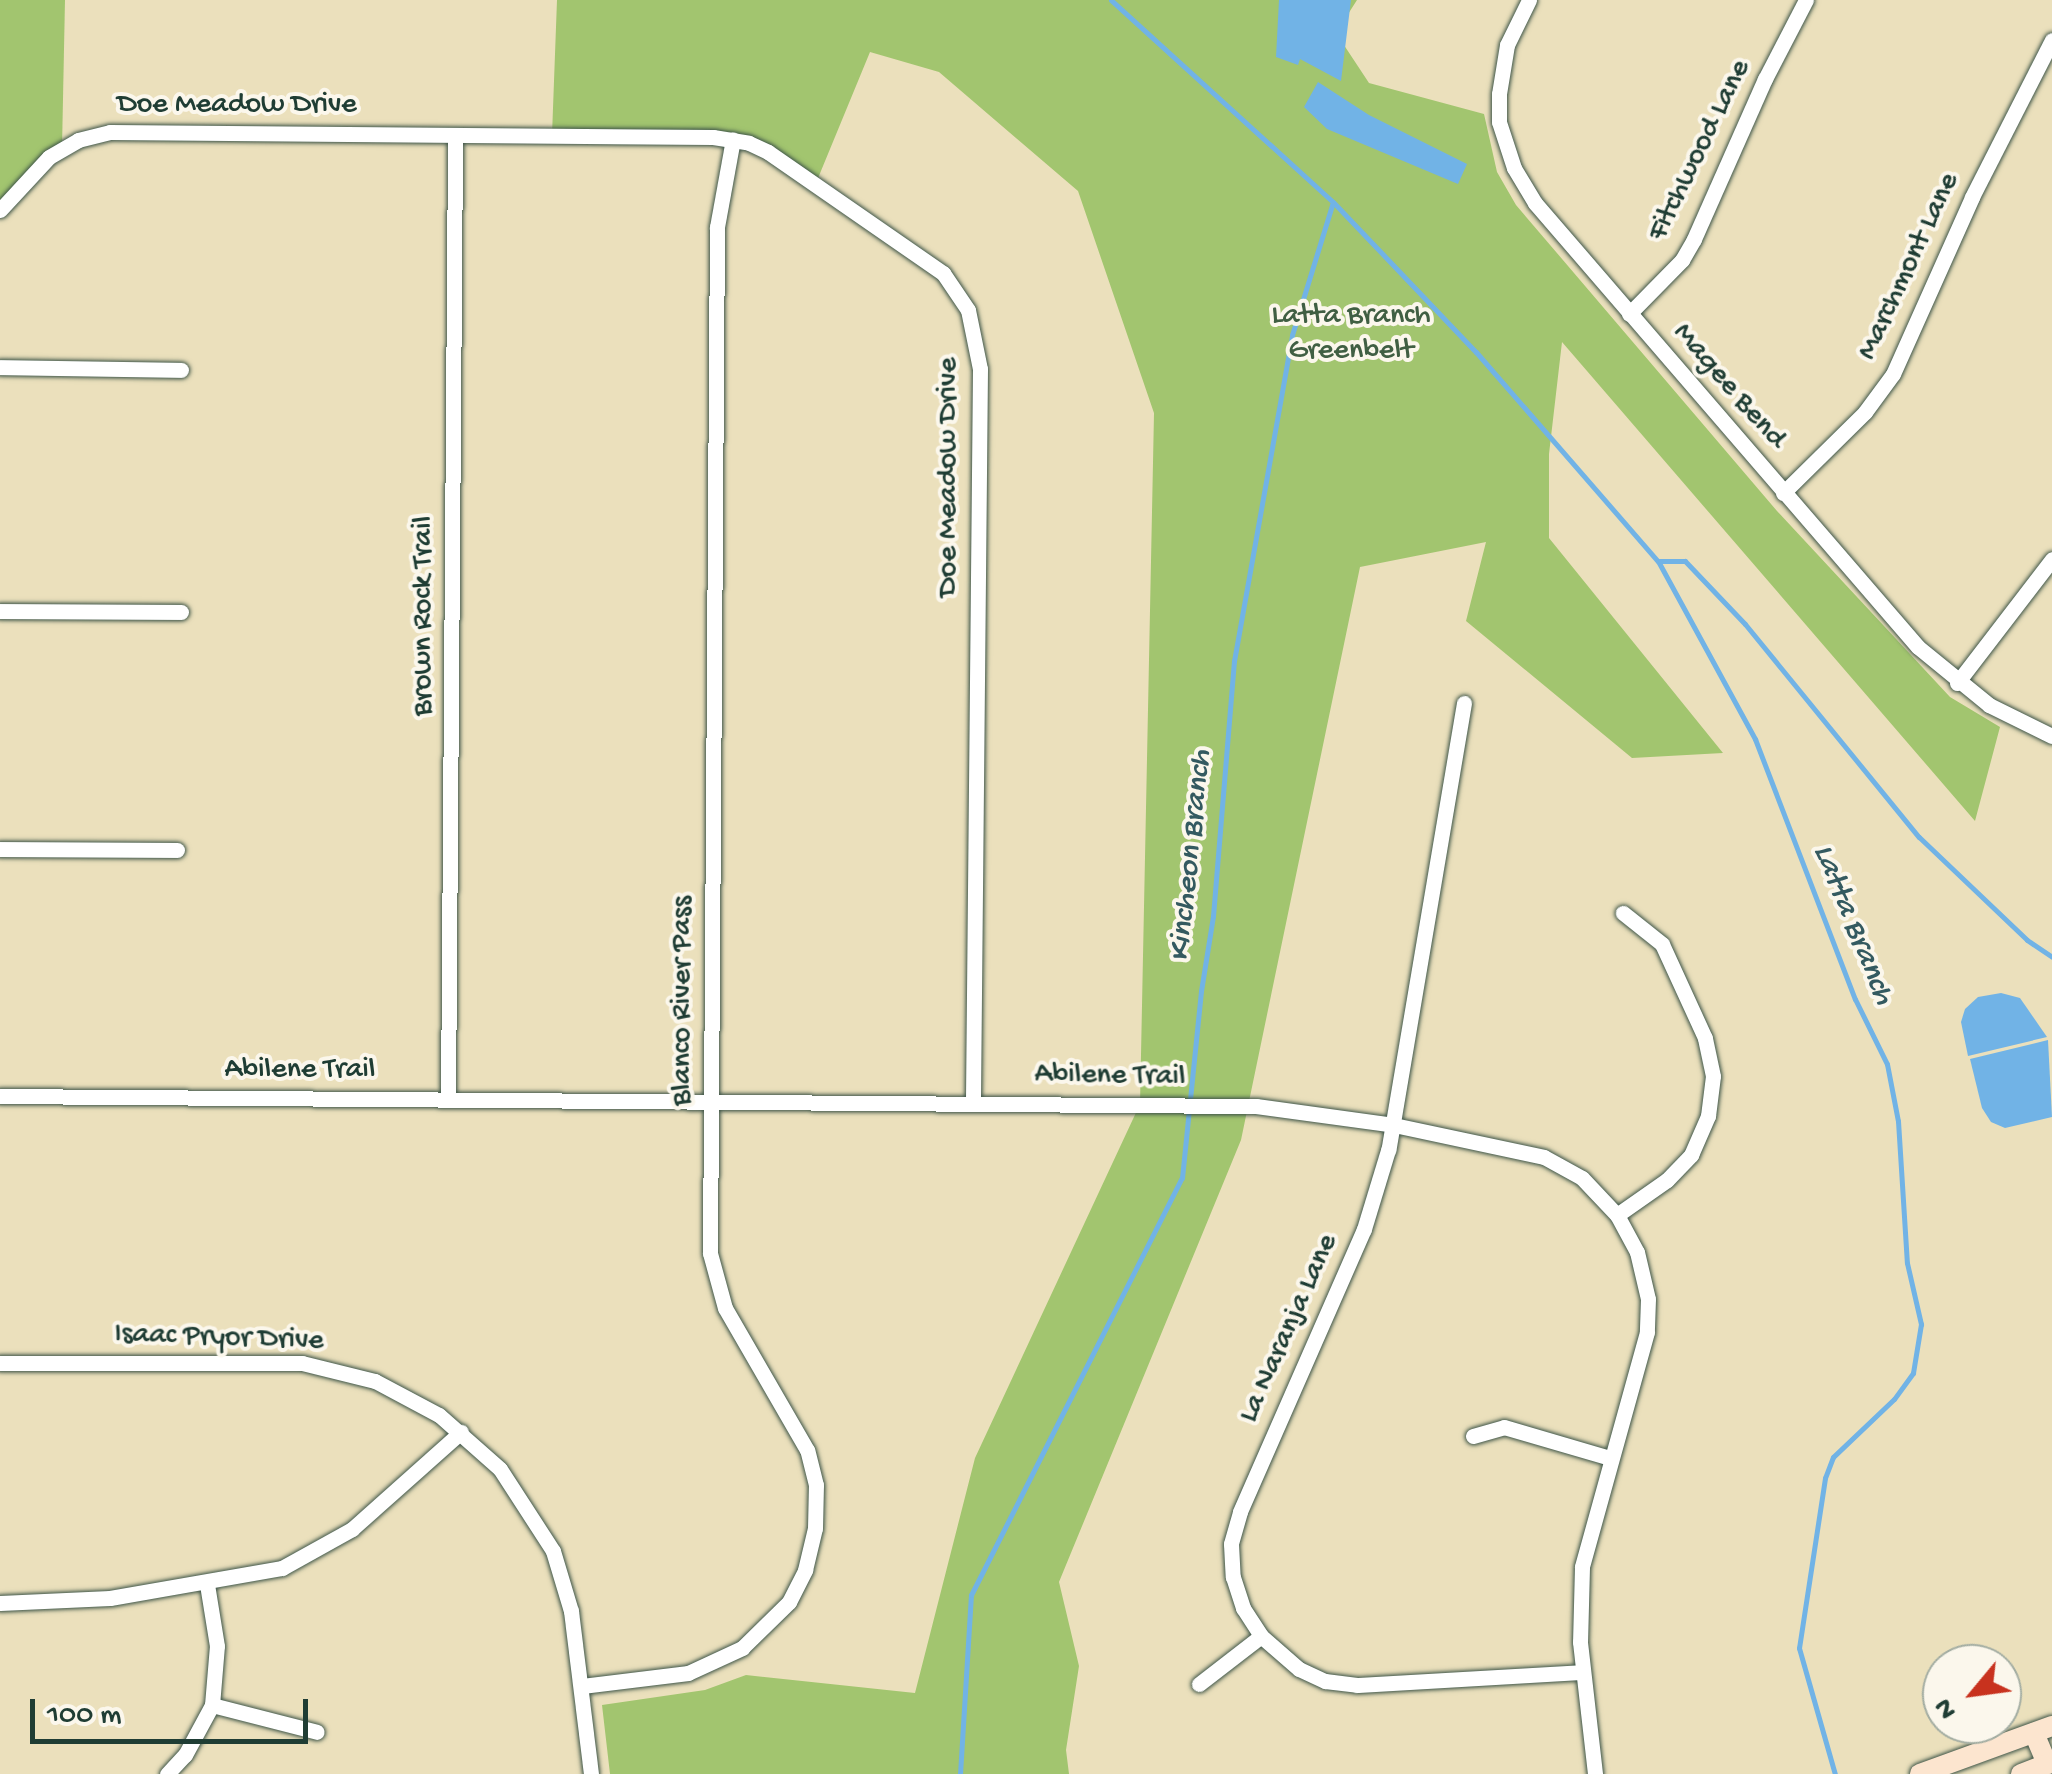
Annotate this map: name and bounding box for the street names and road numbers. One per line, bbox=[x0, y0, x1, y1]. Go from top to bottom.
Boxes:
street label: Fitchwood Lane bbox=[1642, 55, 1760, 247]
street label: Doe Meadow Drive bbox=[117, 88, 357, 124]
street label: Marchmont Lane bbox=[1851, 168, 1969, 366]
street label: Magee Bend bbox=[1663, 317, 1793, 457]
street label: Doe Meadow Drive bbox=[932, 357, 968, 597]
street label: Brown Rock Trail bbox=[407, 516, 443, 716]
street label: Blanco River Pass bbox=[666, 896, 702, 1106]
street label: Abilene Trail bbox=[225, 1053, 375, 1089]
street label: Abilene Trail bbox=[1034, 1058, 1186, 1096]
street label: La Naranja Lane bbox=[1232, 1229, 1348, 1429]
street label: Isaac Pryor Drive bbox=[114, 1317, 324, 1361]

